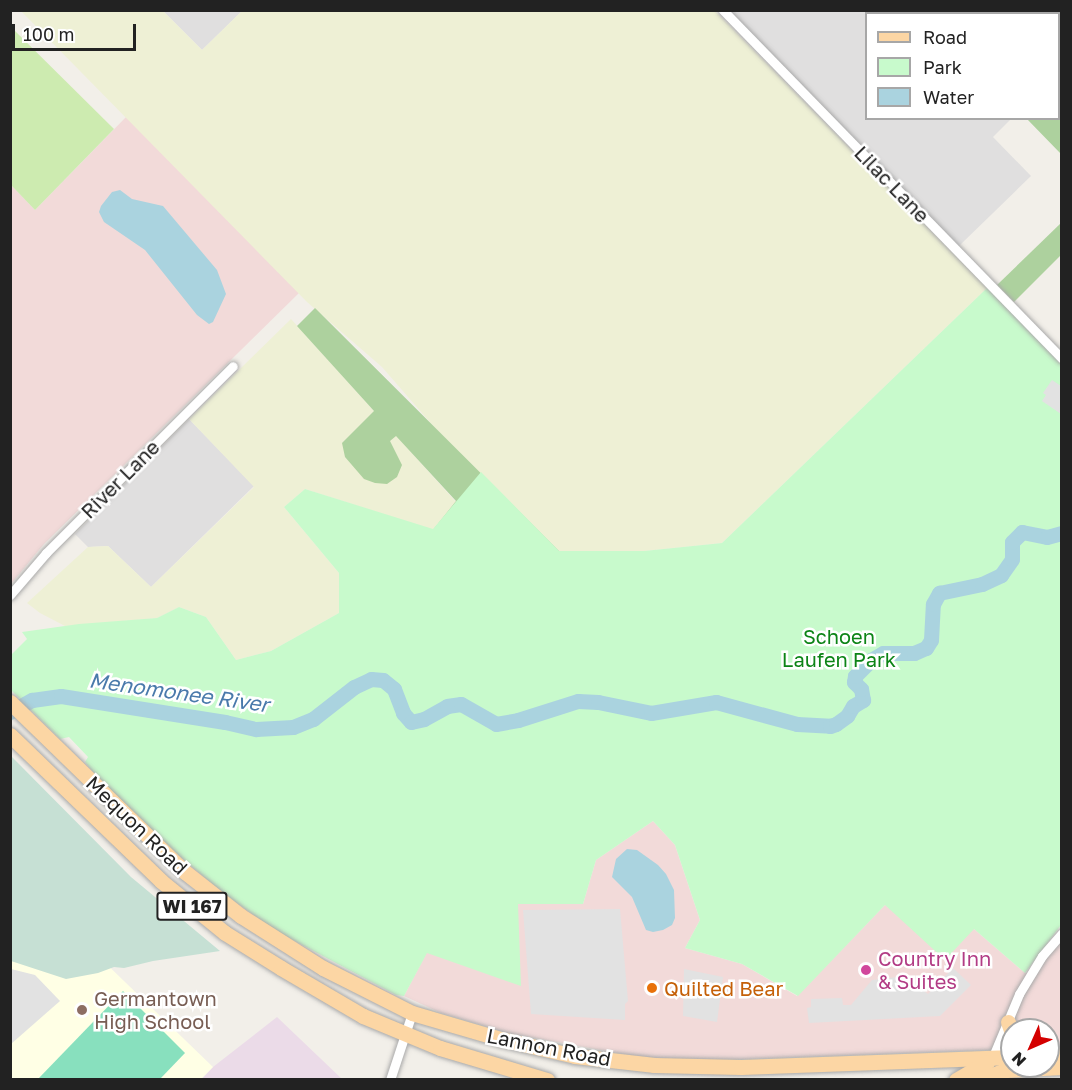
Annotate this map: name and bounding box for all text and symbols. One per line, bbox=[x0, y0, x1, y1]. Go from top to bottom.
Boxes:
scale bar bbox=[15, 12, 140, 50]
legend bbox=[865, 12, 1060, 120]
text: 100 m bbox=[23, 23, 74, 45]
text: Road bbox=[923, 26, 967, 48]
text: Park bbox=[923, 56, 962, 78]
text: Water bbox=[923, 86, 974, 108]
street label: Lilac Lane bbox=[850, 141, 934, 227]
street label: River Lane bbox=[76, 435, 164, 523]
park label: Schoen Laufen Park bbox=[782, 625, 896, 672]
water label: Menomonee River bbox=[88, 667, 270, 717]
street label: Mequon Road bbox=[81, 771, 193, 879]
road number: WI 167 bbox=[156, 891, 228, 921]
place label: Country Inn & Suites bbox=[878, 946, 991, 993]
marker: Country Inn & Suites bbox=[859, 963, 873, 977]
place label: Quilted Bear bbox=[664, 976, 783, 1000]
marker: Quilted Bear bbox=[645, 981, 659, 995]
place label: Germantown High School bbox=[94, 987, 217, 1034]
marker: Germantown High School bbox=[75, 1003, 89, 1017]
north arrow bbox=[1000, 1018, 1060, 1078]
street label: Lannon Road bbox=[485, 1023, 613, 1071]
text: N bbox=[1007, 1048, 1030, 1071]

